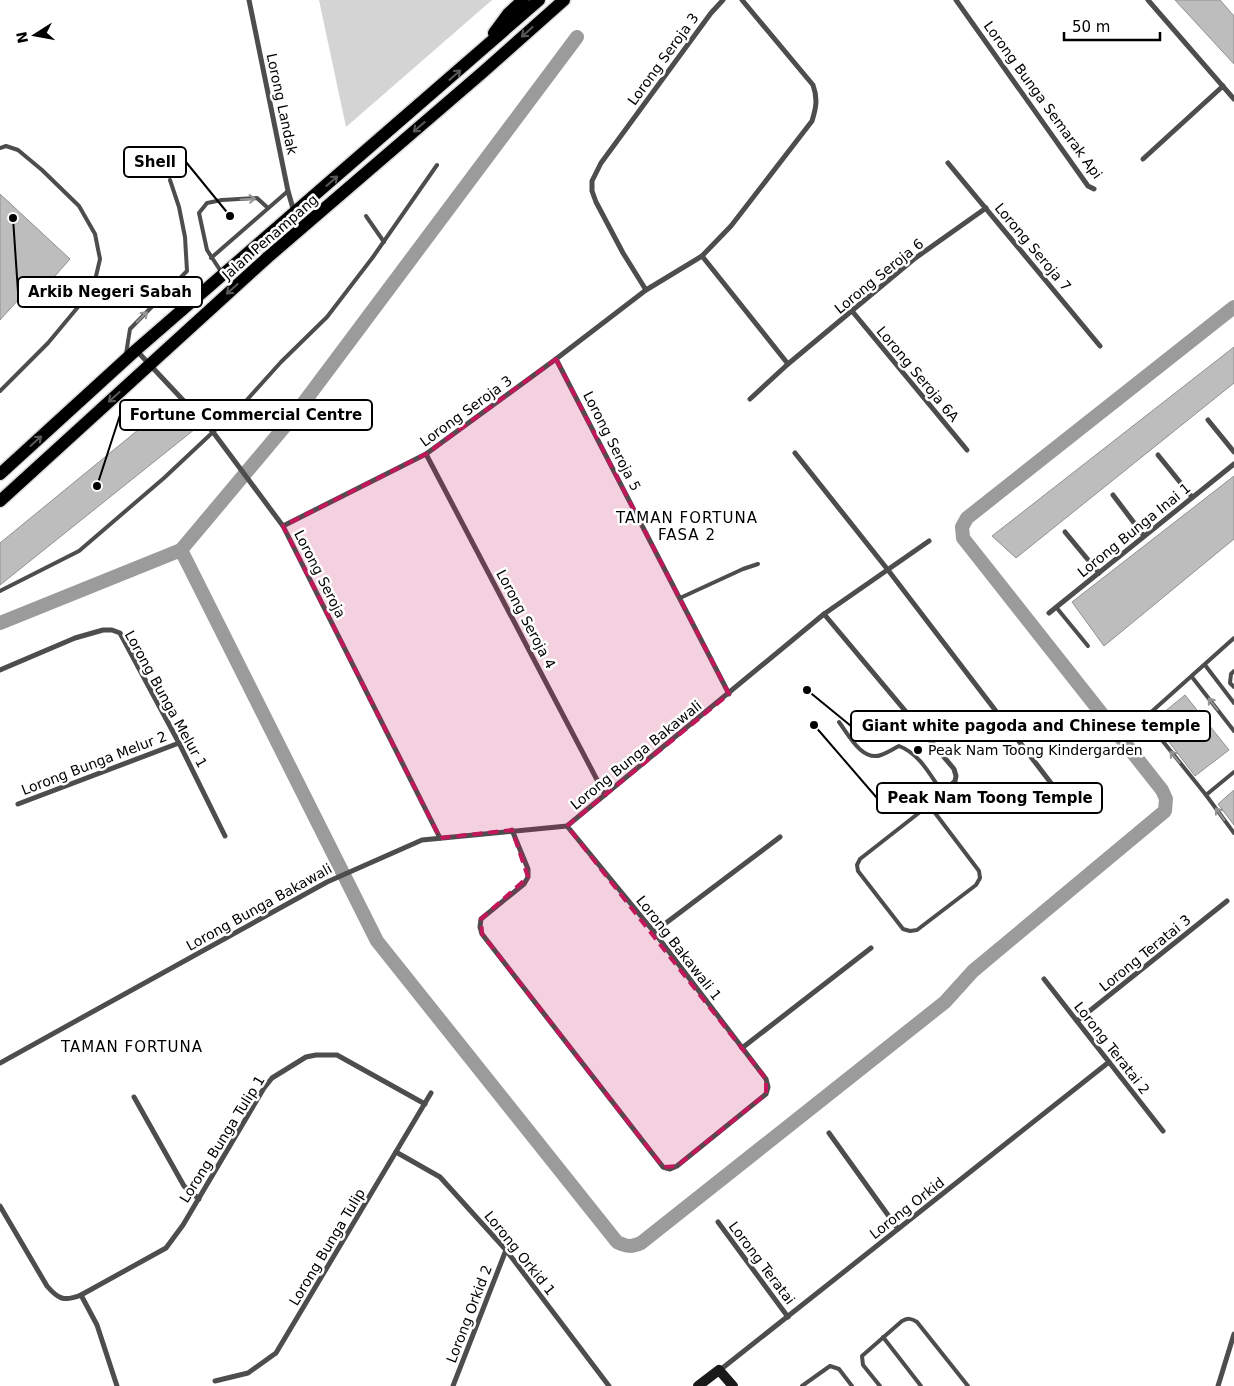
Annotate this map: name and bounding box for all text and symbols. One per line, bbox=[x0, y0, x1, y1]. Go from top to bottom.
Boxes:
north arrow bbox=[10, 10, 60, 60]
street label: Lorong Seroja 3 bbox=[624, 10, 702, 108]
scale bar bbox=[1064, 10, 1160, 42]
street label: Lorong Bunga Semarak Api bbox=[981, 18, 1105, 182]
text: 50 m bbox=[1072, 18, 1110, 36]
one-way arrow bbox=[521, 27, 534, 38]
text: N bbox=[13, 30, 31, 45]
street label: Lorong Landak bbox=[263, 52, 301, 157]
one-way arrow bbox=[448, 69, 461, 80]
one-way arrow bbox=[413, 121, 426, 132]
callout: Shell bbox=[124, 147, 186, 177]
text: Shell bbox=[134, 153, 176, 171]
one-way arrow bbox=[325, 175, 338, 187]
street label: Jalan Penampang bbox=[218, 191, 321, 284]
one-way arrow bbox=[240, 194, 256, 204]
street label: Lorong Seroja 7 bbox=[992, 200, 1074, 294]
street label: Lorong Seroja 6 bbox=[831, 235, 927, 317]
callout: Arkib Negeri Sabah bbox=[18, 277, 202, 307]
text: Arkib Negeri Sabah bbox=[28, 283, 192, 301]
one-way arrow bbox=[226, 283, 239, 295]
one-way arrow bbox=[135, 311, 148, 323]
street label: Lorong Seroja 6A bbox=[874, 323, 963, 425]
street label: Lorong Seroja 3 bbox=[417, 372, 515, 450]
street label: Lorong Seroja 5 bbox=[580, 389, 644, 493]
one-way arrow bbox=[107, 391, 120, 403]
callout: Fortune Commercial Centre bbox=[120, 400, 372, 430]
text: Fortune Commercial Centre bbox=[130, 406, 362, 424]
one-way arrow bbox=[30, 435, 43, 447]
street label: Lorong Bunga Inai 1 bbox=[1074, 480, 1194, 580]
district label: TAMAN FORTUNA FASA 2 bbox=[615, 509, 758, 544]
street label: Lorong Seroja bbox=[291, 527, 349, 621]
street label: Lorong Seroja 4 bbox=[493, 567, 559, 671]
street label: Lorong Bunga Melur 1 bbox=[122, 628, 210, 770]
street label: Lorong Bunga Bakawali bbox=[567, 697, 705, 813]
one-way arrow bbox=[1208, 697, 1218, 711]
callout: Giant white pagoda and Chinese temple bbox=[851, 711, 1210, 741]
text: Giant white pagoda and Chinese temple bbox=[862, 717, 1200, 735]
street label: Lorong Bunga Melur 2 bbox=[19, 728, 169, 798]
place label: Peak Nam Toong Kindergarden bbox=[928, 742, 1143, 758]
marker: Peak Nam Toong Kindergarden bbox=[912, 744, 924, 756]
one-way arrow bbox=[1170, 750, 1181, 763]
callout: Peak Nam Toong Temple bbox=[877, 783, 1102, 813]
text: Peak Nam Toong Temple bbox=[887, 789, 1093, 807]
one-way arrow bbox=[1215, 807, 1225, 821]
street label: Lorong Bunga Bakawali bbox=[183, 860, 335, 954]
street label: Lorong Bakawali 1 bbox=[633, 893, 725, 1003]
street label: Lorong Teratai 3 bbox=[1096, 911, 1194, 995]
street label: Lorong Teratai 2 bbox=[1071, 999, 1153, 1097]
district label: TAMAN FORTUNA bbox=[60, 1038, 203, 1056]
street label: Lorong Bunga Tulip 1 bbox=[176, 1072, 268, 1206]
street label: Lorong Orkid bbox=[867, 1174, 947, 1242]
street label: Lorong Bunga Tulip bbox=[286, 1186, 368, 1308]
street label: Lorong Orkid 1 bbox=[481, 1208, 559, 1298]
street label: Lorong Teratai bbox=[726, 1218, 798, 1308]
street label: Lorong Orkid 2 bbox=[443, 1263, 495, 1365]

